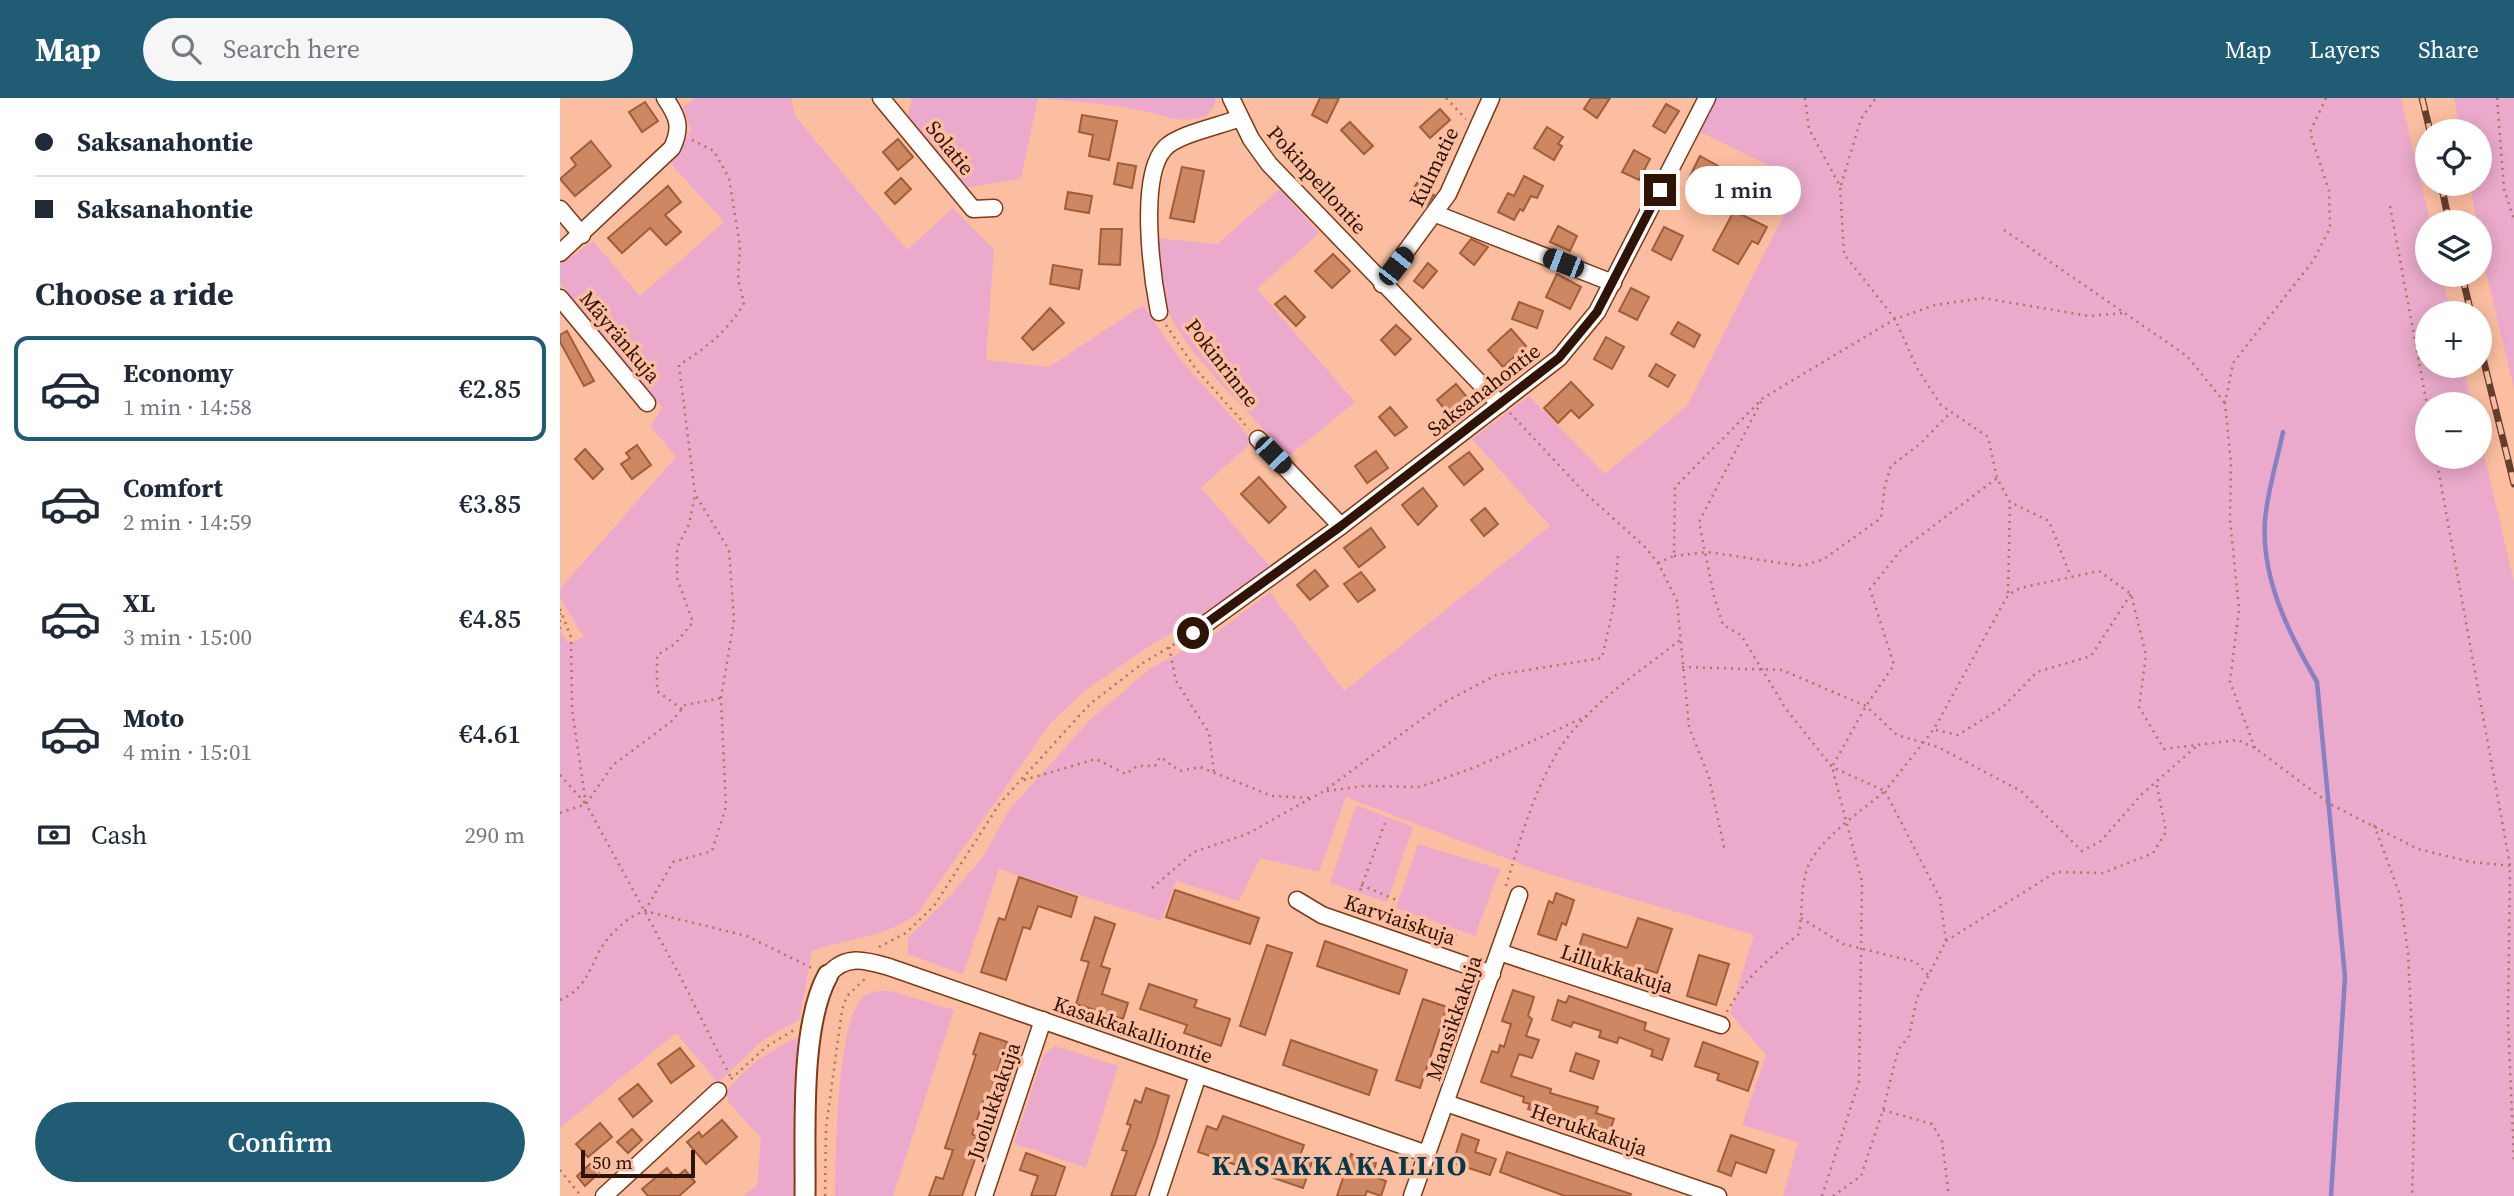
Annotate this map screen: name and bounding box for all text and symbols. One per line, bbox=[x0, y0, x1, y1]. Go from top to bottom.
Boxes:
search box bbox=[143, 18, 633, 81]
text: Map bbox=[35, 27, 101, 72]
icon: search bbox=[167, 30, 205, 68]
text: Search here bbox=[223, 31, 360, 67]
text: Map bbox=[2225, 33, 2272, 66]
text: Layers bbox=[2310, 33, 2380, 66]
text: Share bbox=[2418, 33, 2479, 66]
street label: Solatie bbox=[919, 114, 981, 181]
street label: Pokinpellontie bbox=[1261, 119, 1374, 240]
map controls bbox=[2415, 119, 2492, 469]
button: locate bbox=[2415, 119, 2492, 196]
street label: Kulmatie bbox=[1402, 122, 1465, 212]
text: Saksanahontie bbox=[77, 124, 253, 160]
callout: 1 min bbox=[1684, 166, 1800, 214]
route end bbox=[1644, 174, 1676, 206]
text: 1 min bbox=[1713, 174, 1773, 206]
text: Saksanahontie bbox=[77, 191, 253, 227]
button: layers bbox=[2415, 210, 2492, 287]
car bbox=[1375, 243, 1418, 289]
car bbox=[1540, 246, 1587, 280]
text: Choose a ride bbox=[35, 272, 234, 316]
street label: Mäyränkuja bbox=[573, 285, 668, 389]
button: + bbox=[2415, 301, 2492, 378]
street label: Pokinrinne bbox=[1179, 312, 1266, 413]
street label: Saksanahontie bbox=[1421, 336, 1546, 443]
text: Economy bbox=[123, 355, 234, 391]
icon: car bbox=[39, 357, 102, 420]
text: €2.85 bbox=[459, 371, 521, 407]
text: 1 min · 14:58 bbox=[123, 391, 252, 423]
button: − bbox=[2415, 392, 2492, 469]
car bbox=[1251, 433, 1296, 477]
text: Comfort bbox=[123, 470, 223, 506]
icon: car bbox=[39, 472, 102, 535]
text: €3.85 bbox=[459, 486, 521, 522]
text: 2 min · 14:59 bbox=[123, 506, 252, 538]
text: XL bbox=[123, 585, 155, 621]
icon: car bbox=[39, 587, 102, 650]
text: €4.85 bbox=[459, 601, 521, 637]
route start bbox=[1177, 617, 1209, 649]
text: 3 min · 15:00 bbox=[123, 621, 252, 653]
text: Moto bbox=[123, 700, 184, 736]
icon: car bbox=[39, 702, 102, 765]
text: €4.61 bbox=[459, 716, 521, 752]
text: 4 min · 15:01 bbox=[123, 736, 252, 768]
icon: cash bbox=[35, 816, 73, 854]
text: Cash bbox=[91, 817, 147, 853]
text: 290 m bbox=[464, 819, 525, 851]
street label: Karviaiskuja bbox=[1340, 887, 1460, 952]
street label: Lillukkakuja bbox=[1557, 937, 1678, 1001]
street label: Mansikkakuja bbox=[1418, 951, 1489, 1084]
street label: Kasakkakalliontie bbox=[1050, 989, 1217, 1070]
street label: Juolukkakuja bbox=[960, 1038, 1027, 1164]
street label: Herukkakuja bbox=[1527, 1096, 1652, 1163]
button: Confirm bbox=[35, 1102, 525, 1182]
district label: KASAKKAKALLIO bbox=[1212, 1146, 1468, 1184]
scale bar bbox=[581, 1147, 695, 1179]
text: 50 m bbox=[592, 1149, 633, 1175]

